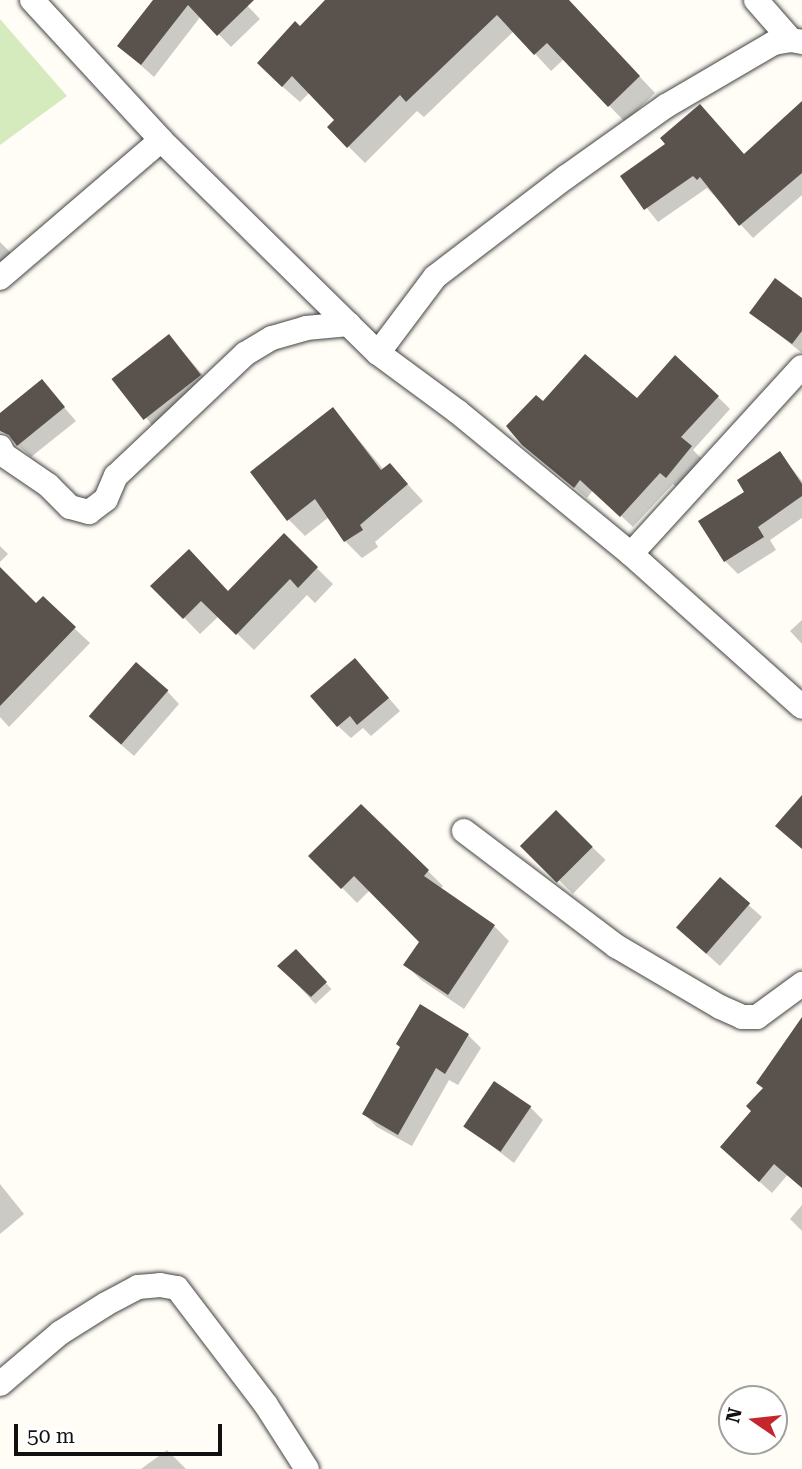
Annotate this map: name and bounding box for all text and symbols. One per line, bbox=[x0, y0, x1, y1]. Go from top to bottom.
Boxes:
north arrow bbox=[718, 1385, 788, 1455]
text: N bbox=[721, 1405, 747, 1425]
scale bar bbox=[18, 1410, 226, 1454]
text: 50 m bbox=[27, 1424, 75, 1448]

